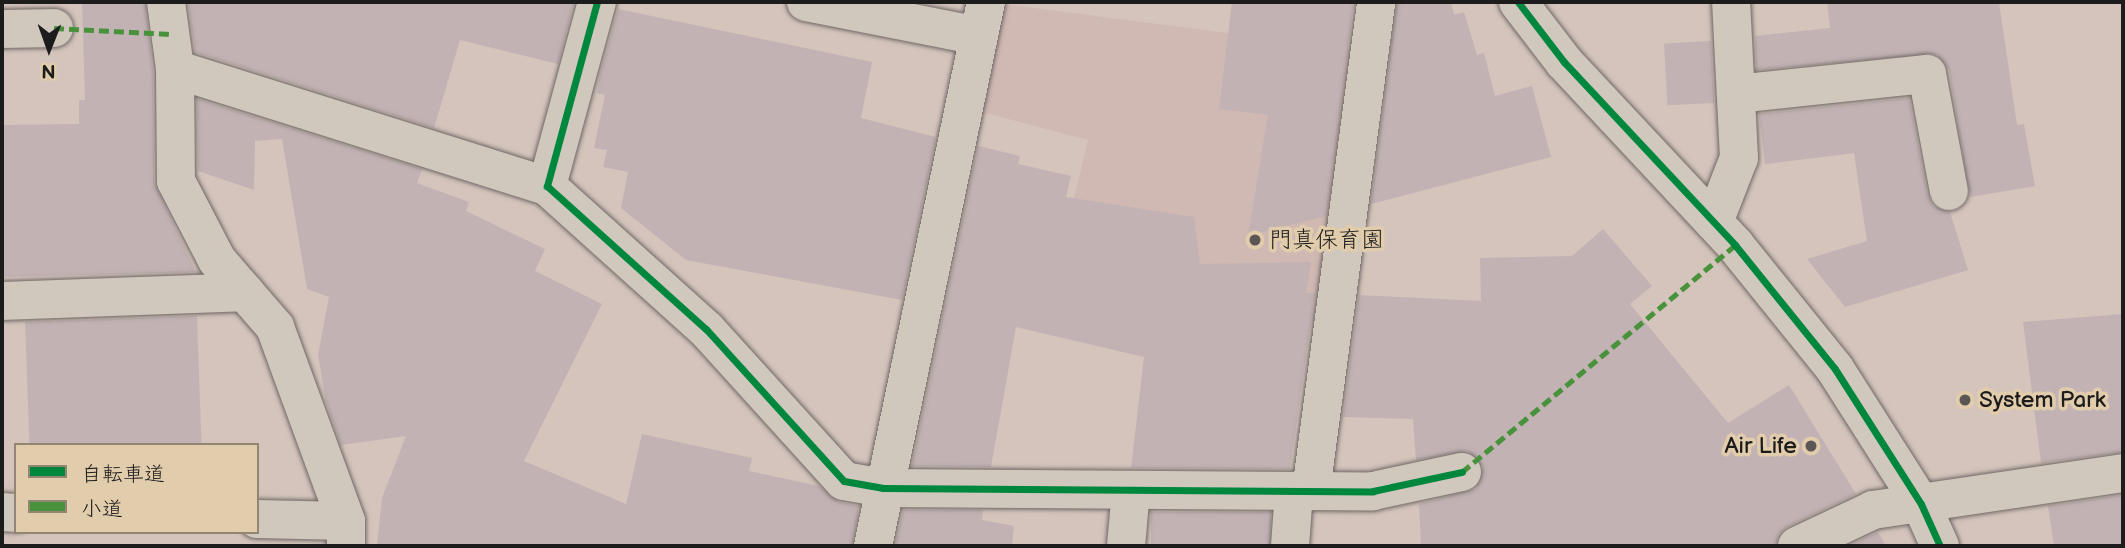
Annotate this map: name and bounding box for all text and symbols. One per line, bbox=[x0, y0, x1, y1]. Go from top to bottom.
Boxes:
north arrow bbox=[14, 14, 84, 84]
text: N bbox=[41, 59, 56, 82]
place label: 門真保育園 bbox=[1269, 226, 1384, 254]
marker: 門真保育園 bbox=[1247, 232, 1263, 248]
place label: System Park bbox=[1979, 386, 2106, 414]
marker: System Park bbox=[1957, 392, 1973, 408]
place label: Air Life bbox=[1725, 432, 1797, 460]
marker: Air Life bbox=[1803, 438, 1819, 454]
legend bbox=[14, 443, 259, 534]
text: 自転車道 bbox=[81, 462, 165, 487]
text: 小道 bbox=[81, 497, 123, 522]

